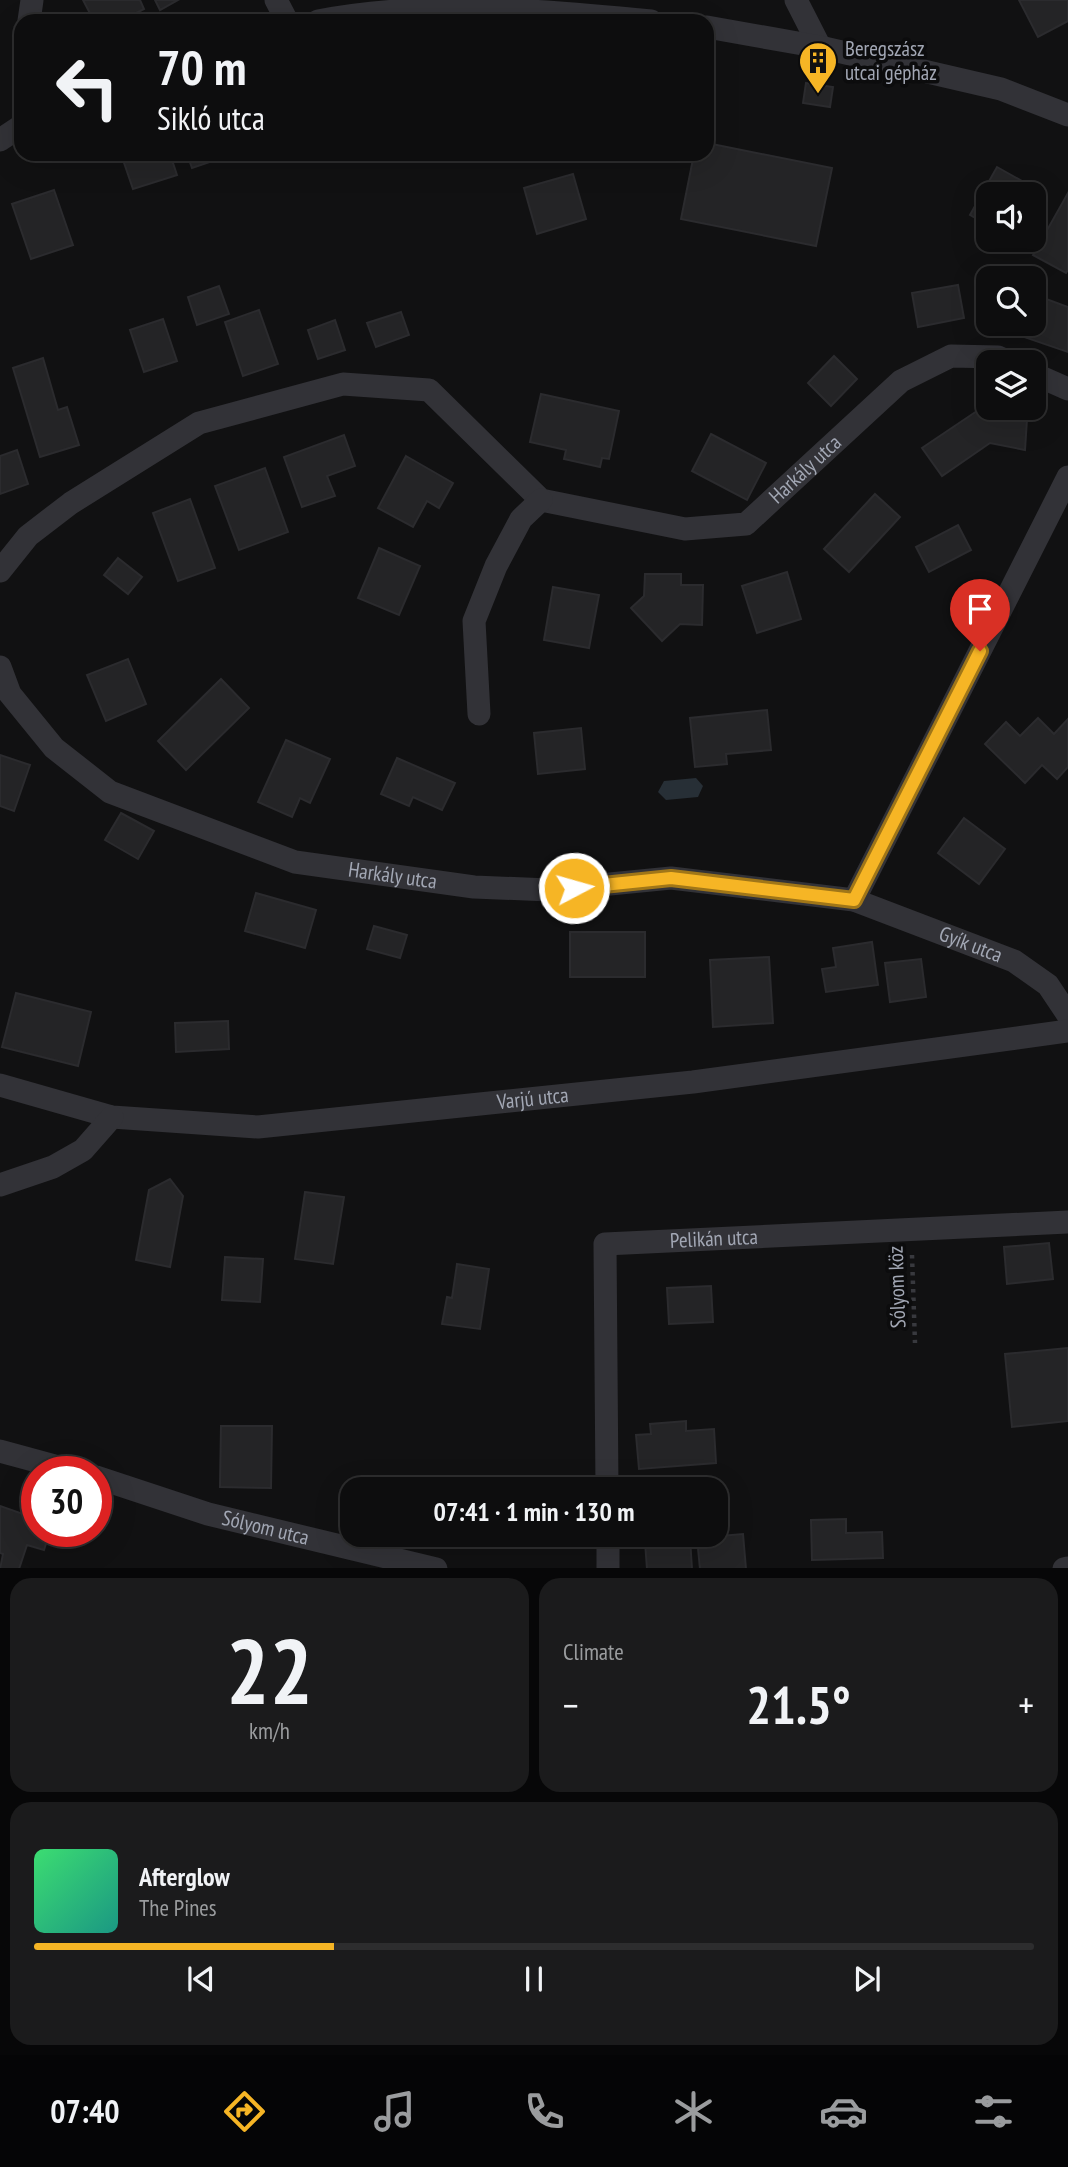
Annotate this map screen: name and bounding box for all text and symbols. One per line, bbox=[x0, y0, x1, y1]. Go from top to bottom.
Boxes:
text: 70 m bbox=[157, 35, 246, 99]
place label: Beregszász utcai gépház bbox=[845, 35, 937, 86]
building icon: Beregszász utcai gépház bbox=[797, 40, 839, 95]
icon: left bbox=[42, 42, 133, 133]
text: Sikló utca bbox=[157, 97, 265, 139]
map controls bbox=[976, 182, 1046, 420]
button: sound bbox=[976, 182, 1046, 252]
button: search bbox=[976, 266, 1046, 336]
button: layers bbox=[976, 350, 1046, 420]
street label: Harkály utca bbox=[763, 429, 847, 509]
pin bbox=[950, 579, 1010, 651]
icon: arrive bbox=[961, 590, 999, 628]
position arrow bbox=[537, 851, 611, 925]
street label: Harkály utca bbox=[347, 856, 439, 895]
street label: Gyík utca bbox=[935, 920, 1006, 968]
street label: Varjú utca bbox=[495, 1081, 570, 1115]
street label: Pelikán utca bbox=[669, 1223, 758, 1254]
street label: Sólyom köz bbox=[882, 1245, 911, 1329]
speed limit sign: 30 bbox=[21, 1456, 112, 1547]
text: 07:41 · 1 min · 130 m bbox=[434, 1495, 634, 1528]
street label: Sólyom utca bbox=[219, 1504, 312, 1551]
text: 22 bbox=[226, 1611, 313, 1729]
text: Climate bbox=[563, 1637, 624, 1666]
text: 21.5° bbox=[746, 1671, 851, 1738]
text: − bbox=[563, 1680, 579, 1729]
text: + bbox=[1018, 1680, 1034, 1729]
text: km/h bbox=[249, 1716, 290, 1745]
text: Afterglow bbox=[139, 1860, 230, 1893]
text: The Pines bbox=[139, 1893, 217, 1922]
icon: previous bbox=[182, 1960, 220, 1998]
icon: pause bbox=[515, 1960, 553, 1998]
icon: next bbox=[848, 1960, 886, 1998]
icon: directions bbox=[220, 2087, 269, 2136]
icon: music bbox=[370, 2087, 419, 2136]
icon: phone bbox=[520, 2087, 569, 2136]
icon: climate bbox=[669, 2087, 718, 2136]
icon: car bbox=[819, 2087, 868, 2136]
icon: filters bbox=[969, 2087, 1018, 2136]
text: 07:40 bbox=[50, 2090, 120, 2132]

